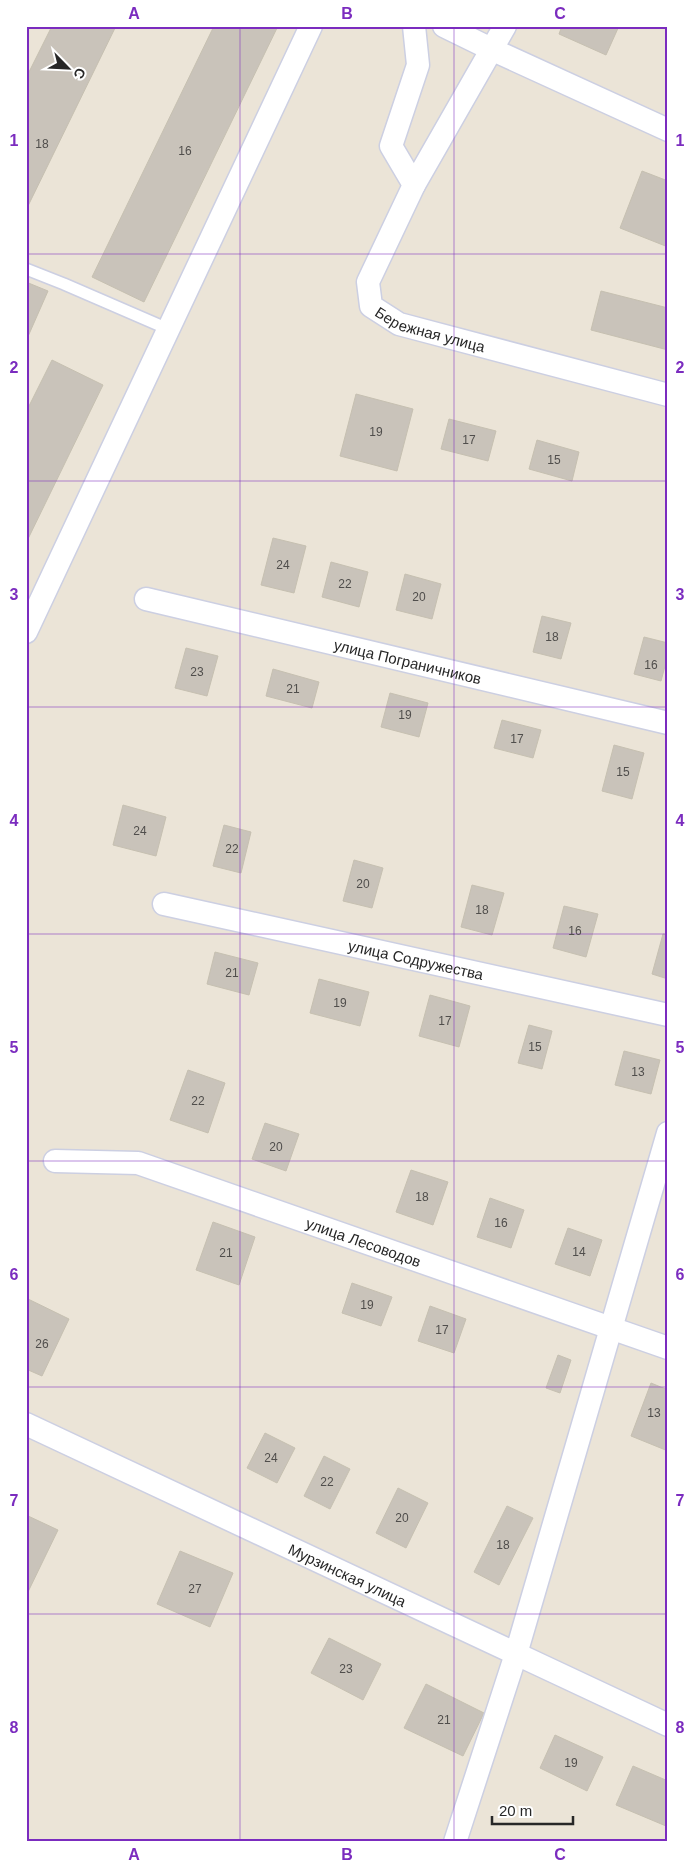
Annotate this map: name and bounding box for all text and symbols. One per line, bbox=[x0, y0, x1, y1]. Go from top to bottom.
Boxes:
text: A bbox=[128, 5, 140, 22]
text: B bbox=[341, 5, 353, 22]
text: C bbox=[554, 5, 566, 22]
north arrow bbox=[42, 42, 92, 92]
text: С bbox=[71, 65, 89, 81]
text: 1 bbox=[10, 132, 19, 149]
text: 1 bbox=[676, 132, 685, 149]
house number: 18 bbox=[35, 137, 49, 151]
house number: 16 bbox=[178, 144, 192, 158]
street label: Бережная улица bbox=[372, 303, 488, 355]
text: 2 bbox=[10, 359, 19, 376]
text: 2 bbox=[676, 359, 685, 376]
house number: 19 bbox=[369, 425, 383, 439]
house number: 17 bbox=[462, 433, 476, 447]
house number: 15 bbox=[547, 453, 561, 467]
house number: 24 bbox=[276, 558, 290, 572]
house number: 22 bbox=[338, 577, 352, 591]
text: 3 bbox=[10, 586, 19, 603]
text: 3 bbox=[676, 586, 685, 603]
house number: 20 bbox=[412, 590, 426, 604]
house number: 18 bbox=[545, 630, 559, 644]
street label: улица Пограничников bbox=[332, 635, 483, 687]
house number: 16 bbox=[644, 658, 658, 672]
house number: 23 bbox=[190, 665, 204, 679]
house number: 21 bbox=[286, 682, 300, 696]
house number: 19 bbox=[398, 708, 412, 722]
house number: 17 bbox=[510, 732, 524, 746]
house number: 15 bbox=[616, 765, 630, 779]
text: 4 bbox=[10, 812, 19, 829]
text: 4 bbox=[676, 812, 685, 829]
house number: 24 bbox=[133, 824, 147, 838]
house number: 22 bbox=[225, 842, 239, 856]
house number: 20 bbox=[356, 877, 370, 891]
house number: 18 bbox=[475, 903, 489, 917]
house number: 16 bbox=[568, 924, 582, 938]
street label: улица Содружества bbox=[347, 936, 486, 983]
house number: 21 bbox=[225, 966, 239, 980]
house number: 19 bbox=[333, 996, 347, 1010]
house number: 17 bbox=[438, 1014, 452, 1028]
text: 5 bbox=[10, 1039, 19, 1056]
text: 5 bbox=[676, 1039, 685, 1056]
house number: 15 bbox=[528, 1040, 542, 1054]
house number: 13 bbox=[631, 1065, 645, 1079]
house number: 22 bbox=[191, 1094, 205, 1108]
house number: 20 bbox=[269, 1140, 283, 1154]
house number: 18 bbox=[415, 1190, 429, 1204]
street label: улица Лесоводов bbox=[304, 1214, 423, 1270]
house number: 16 bbox=[494, 1216, 508, 1230]
house number: 14 bbox=[572, 1245, 586, 1259]
house number: 21 bbox=[219, 1246, 233, 1260]
text: 6 bbox=[10, 1266, 19, 1283]
text: 6 bbox=[676, 1266, 685, 1283]
house number: 19 bbox=[360, 1298, 374, 1312]
house number: 17 bbox=[435, 1323, 449, 1337]
house number: 26 bbox=[35, 1337, 49, 1351]
house number: 13 bbox=[647, 1406, 661, 1420]
house number: 24 bbox=[264, 1451, 278, 1465]
house number: 22 bbox=[320, 1475, 334, 1489]
text: 7 bbox=[10, 1492, 19, 1509]
text: 7 bbox=[676, 1492, 685, 1509]
house number: 20 bbox=[395, 1511, 409, 1525]
house number: 18 bbox=[496, 1538, 510, 1552]
street label: Мурзинская улица bbox=[286, 1540, 410, 1610]
house number: 27 bbox=[188, 1582, 202, 1596]
house number: 23 bbox=[339, 1662, 353, 1676]
house number: 21 bbox=[437, 1713, 451, 1727]
text: 8 bbox=[10, 1719, 19, 1736]
text: 8 bbox=[676, 1719, 685, 1736]
house number: 19 bbox=[564, 1756, 578, 1770]
scale bar bbox=[492, 1793, 573, 1825]
text: 20 m bbox=[499, 1802, 532, 1819]
text: A bbox=[128, 1846, 140, 1863]
text: B bbox=[341, 1846, 353, 1863]
text: C bbox=[554, 1846, 566, 1863]

